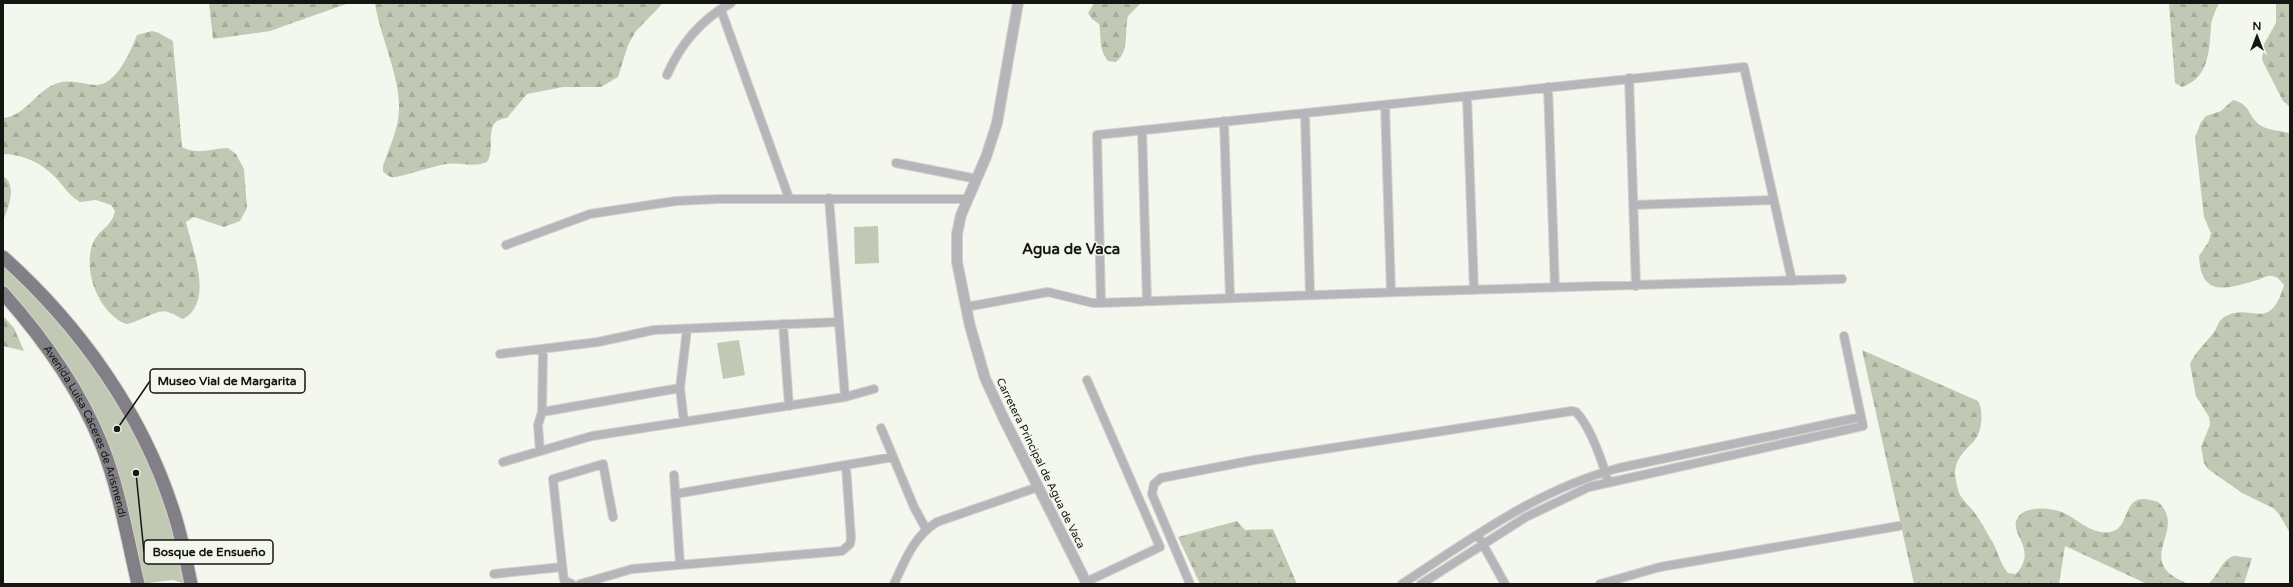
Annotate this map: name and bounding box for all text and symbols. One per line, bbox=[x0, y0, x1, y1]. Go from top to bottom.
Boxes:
north arrow bbox=[2237, 16, 2277, 56]
text: N bbox=[2253, 20, 2261, 33]
district label: Agua de Vaca bbox=[1022, 240, 1120, 259]
street label: Avenida Luisa Cáceres de Arismendi bbox=[41, 343, 129, 519]
callout: Museo Vial de Margarita bbox=[150, 369, 305, 393]
text: Museo Vial de Margarita bbox=[157, 374, 297, 389]
street label: Carretera Principal de Agua de Vaca bbox=[993, 376, 1088, 551]
callout: Bosque de Ensueño bbox=[144, 540, 273, 564]
text: Bosque de Ensueño bbox=[153, 545, 265, 560]

